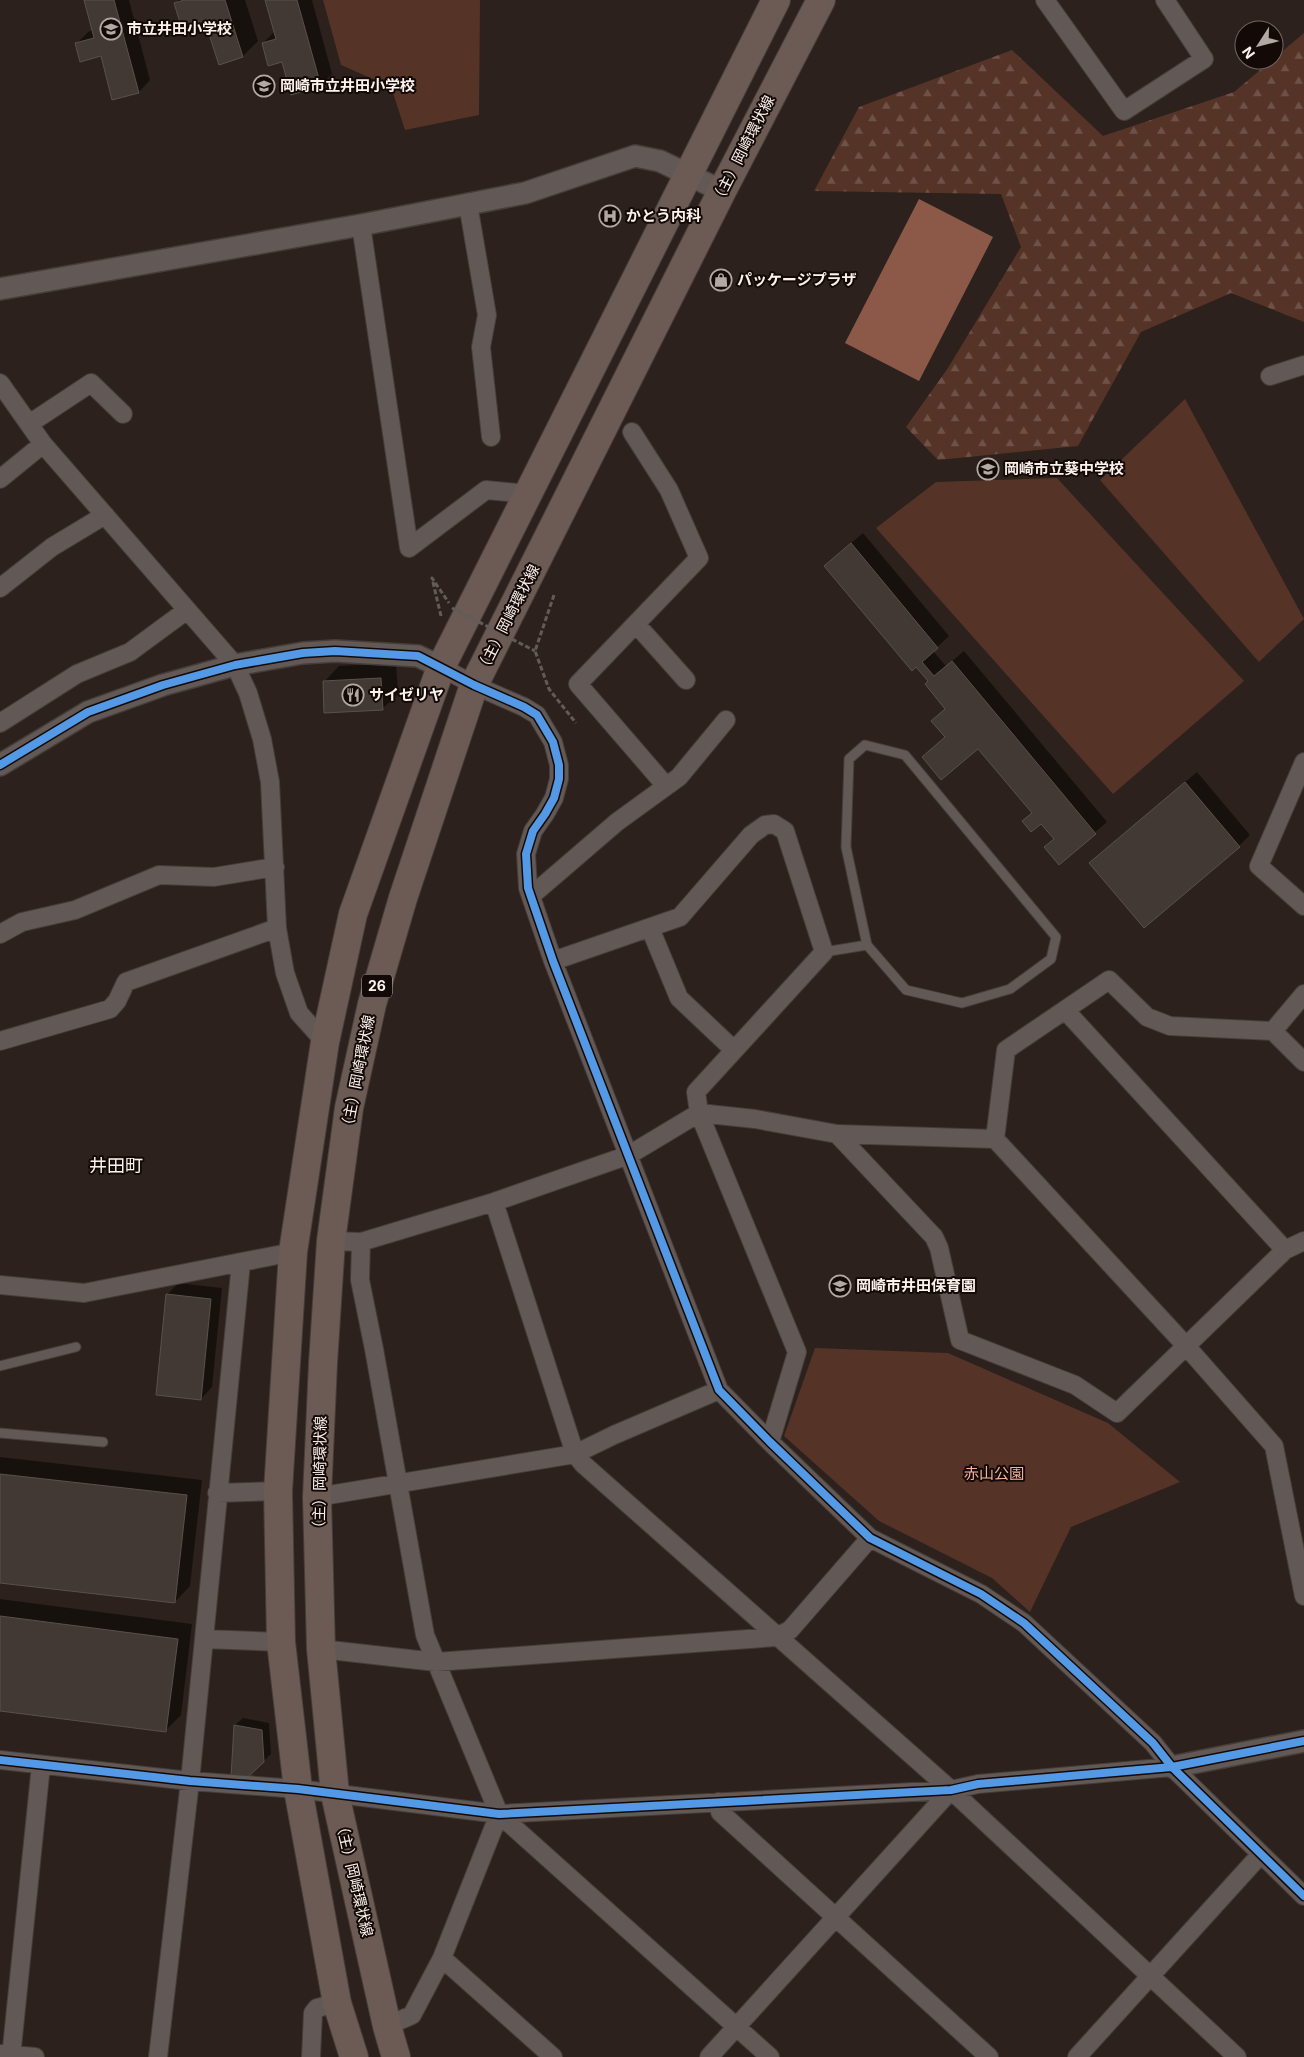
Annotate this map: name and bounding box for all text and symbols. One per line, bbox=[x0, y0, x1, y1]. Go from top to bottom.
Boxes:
school or university icon: 市立井田小学校 bbox=[99, 17, 123, 41]
place label: 市立井田小学校 bbox=[127, 19, 232, 38]
north arrow bbox=[1234, 20, 1284, 70]
text: N bbox=[1238, 44, 1258, 62]
school or university icon: 岡崎市立井田小学校 bbox=[252, 74, 276, 98]
place label: 岡崎市立井田小学校 bbox=[280, 76, 415, 95]
street label: （主）岡崎環状線 bbox=[707, 92, 778, 208]
hospital icon: かとう内科 bbox=[598, 204, 622, 228]
place label: かとう内科 bbox=[626, 206, 701, 225]
shop icon: パッケージプラザ bbox=[709, 268, 733, 292]
place label: パッケージプラザ bbox=[737, 270, 857, 289]
school or university icon: 岡崎市立葵中学校 bbox=[976, 457, 1000, 481]
place label: 岡崎市立葵中学校 bbox=[1004, 459, 1124, 478]
street label: （主）岡崎環状線 bbox=[472, 561, 543, 677]
restaurant icon: サイゼリヤ bbox=[341, 683, 365, 707]
place label: サイゼリヤ bbox=[369, 685, 444, 704]
road number: 26 bbox=[362, 974, 392, 998]
street label: （主）岡崎環状線 bbox=[337, 1013, 378, 1135]
district label: 井田町 bbox=[89, 1155, 143, 1176]
school or university icon: 岡崎市井田保育園 bbox=[828, 1274, 852, 1298]
place label: 岡崎市井田保育園 bbox=[856, 1276, 976, 1295]
street label: （主）岡崎環状線 bbox=[309, 1416, 330, 1536]
park label: 赤山公園 bbox=[964, 1464, 1024, 1483]
street label: （主）岡崎環状線 bbox=[332, 1817, 377, 1938]

